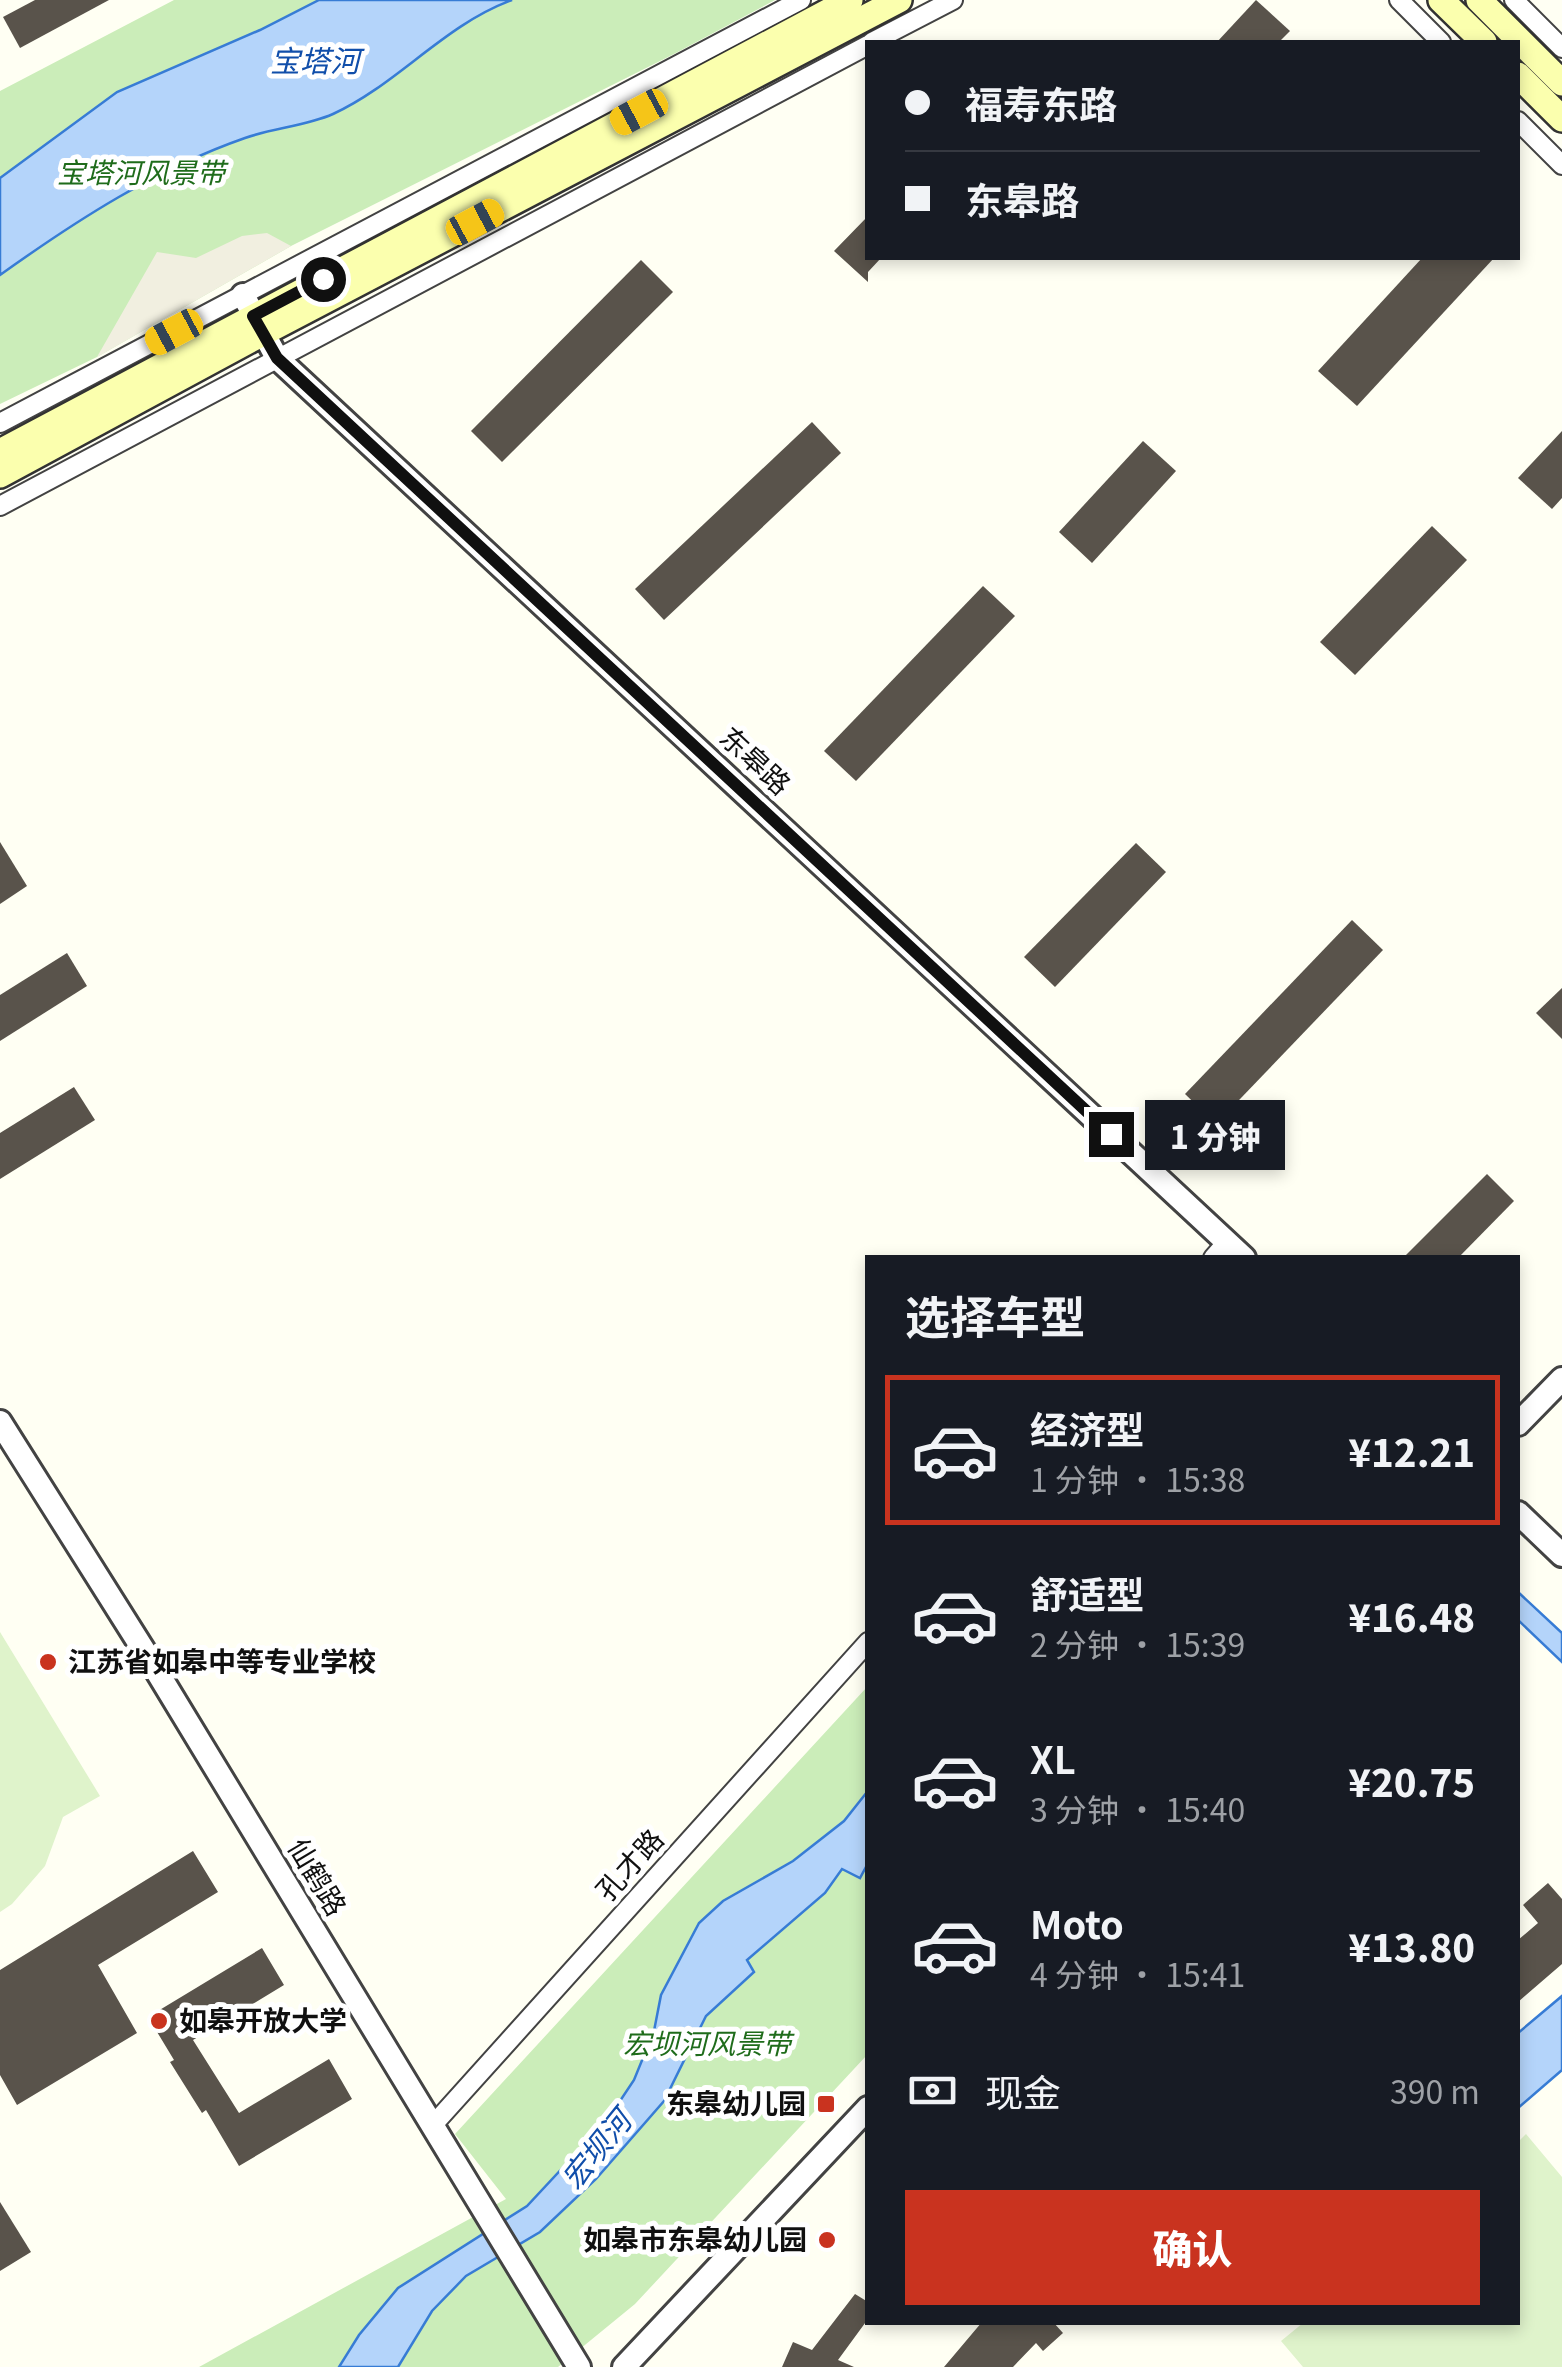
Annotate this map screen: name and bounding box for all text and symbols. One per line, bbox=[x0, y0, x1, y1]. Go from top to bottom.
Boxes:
water label: 宝塔河 bbox=[270, 37, 365, 81]
text: 福寿东路 bbox=[965, 75, 1117, 130]
car bbox=[605, 85, 673, 139]
park label: 宝塔河风景带 bbox=[57, 151, 229, 191]
text: 东皋路 bbox=[965, 171, 1079, 226]
car bbox=[441, 195, 509, 249]
route start bbox=[301, 257, 346, 302]
car bbox=[140, 305, 208, 359]
street label: 东皋路 bbox=[712, 716, 801, 803]
callout: 1 分钟 bbox=[1146, 1099, 1286, 1169]
route end bbox=[1089, 1112, 1134, 1157]
text: 1 分钟 bbox=[1170, 1112, 1260, 1158]
text: 选择车型 bbox=[905, 1282, 1085, 1347]
text: 经济型 bbox=[1030, 1400, 1144, 1455]
icon: car bbox=[910, 1405, 1000, 1495]
text: ¥12.21 bbox=[1348, 1423, 1475, 1478]
text: 1 分钟 · 15:38 bbox=[1030, 1455, 1245, 1501]
text: 舒适型 bbox=[1030, 1565, 1144, 1620]
icon: car bbox=[910, 1570, 1000, 1660]
text: ¥16.48 bbox=[1348, 1588, 1475, 1643]
text: 2 分钟 · 15:39 bbox=[1030, 1620, 1245, 1666]
place label: 江苏省如皋中等专业学校 bbox=[68, 1640, 376, 1680]
marker: 江苏省如皋中等专业学校 bbox=[37, 1651, 59, 1673]
text: XL bbox=[1030, 1730, 1076, 1785]
icon: car bbox=[910, 1735, 1000, 1825]
text: ¥20.75 bbox=[1348, 1753, 1475, 1808]
text: 3 分钟 · 15:40 bbox=[1030, 1785, 1245, 1831]
street label: 孔才路 bbox=[586, 1819, 671, 1908]
street label: 仙鹤路 bbox=[280, 1830, 357, 1922]
text: Moto bbox=[1030, 1895, 1124, 1950]
icon: car bbox=[910, 1900, 1000, 1990]
text: ¥13.80 bbox=[1348, 1918, 1475, 1973]
text: 4 分钟 · 15:41 bbox=[1030, 1950, 1245, 1996]
place label: 如皋开放大学 bbox=[179, 1999, 347, 2039]
marker: 如皋开放大学 bbox=[148, 2010, 170, 2032]
park label: 宏坝河风景带 bbox=[623, 2022, 795, 2062]
icon: cash bbox=[905, 2063, 960, 2118]
text: 现金 bbox=[985, 2063, 1061, 2118]
text: 390 m bbox=[1390, 2067, 1480, 2113]
place label: 东皋幼儿园 bbox=[666, 2082, 806, 2122]
marker: 东皋幼儿园 bbox=[815, 2093, 837, 2115]
water label: 宏坝河 bbox=[549, 2095, 643, 2197]
button: 确认 bbox=[905, 2190, 1480, 2305]
place label: 如皋市东皋幼儿园 bbox=[583, 2218, 807, 2258]
marker: 如皋市东皋幼儿园 bbox=[816, 2229, 838, 2251]

